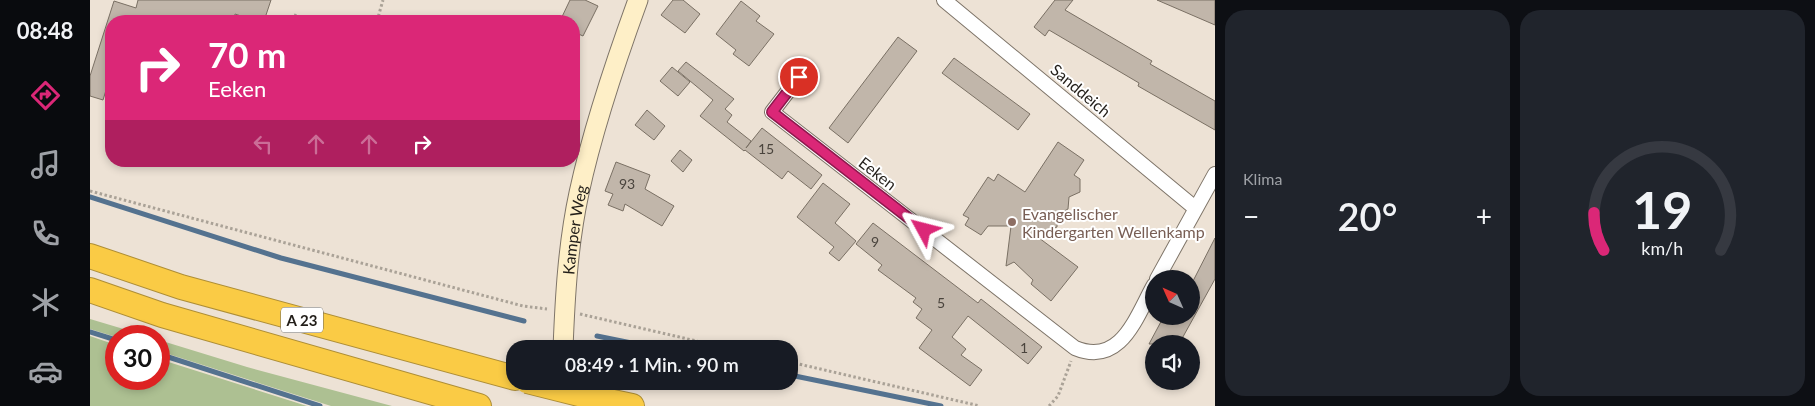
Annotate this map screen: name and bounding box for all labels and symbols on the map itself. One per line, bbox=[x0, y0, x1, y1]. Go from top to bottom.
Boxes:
pin bbox=[778, 56, 820, 98]
street label: Sanddeich bbox=[1047, 60, 1115, 120]
house number: 15 bbox=[758, 140, 774, 157]
street label: Eeken bbox=[855, 152, 901, 194]
house number: 93 bbox=[619, 175, 635, 192]
street label: Kamper Weg bbox=[558, 183, 590, 275]
position arrow bbox=[897, 203, 949, 255]
place label: Evangelischer Kindergarten Wellenkamp bbox=[1022, 204, 1205, 241]
marker: Evangelischer Kindergarten Wellenkamp bbox=[1006, 216, 1018, 228]
house number: 9 bbox=[871, 233, 879, 250]
north arrow bbox=[1145, 270, 1200, 325]
house number: 5 bbox=[937, 294, 945, 311]
road number: A 23 bbox=[281, 308, 323, 332]
speed limit sign: 30 bbox=[105, 325, 170, 390]
house number: 1 bbox=[1020, 339, 1028, 356]

